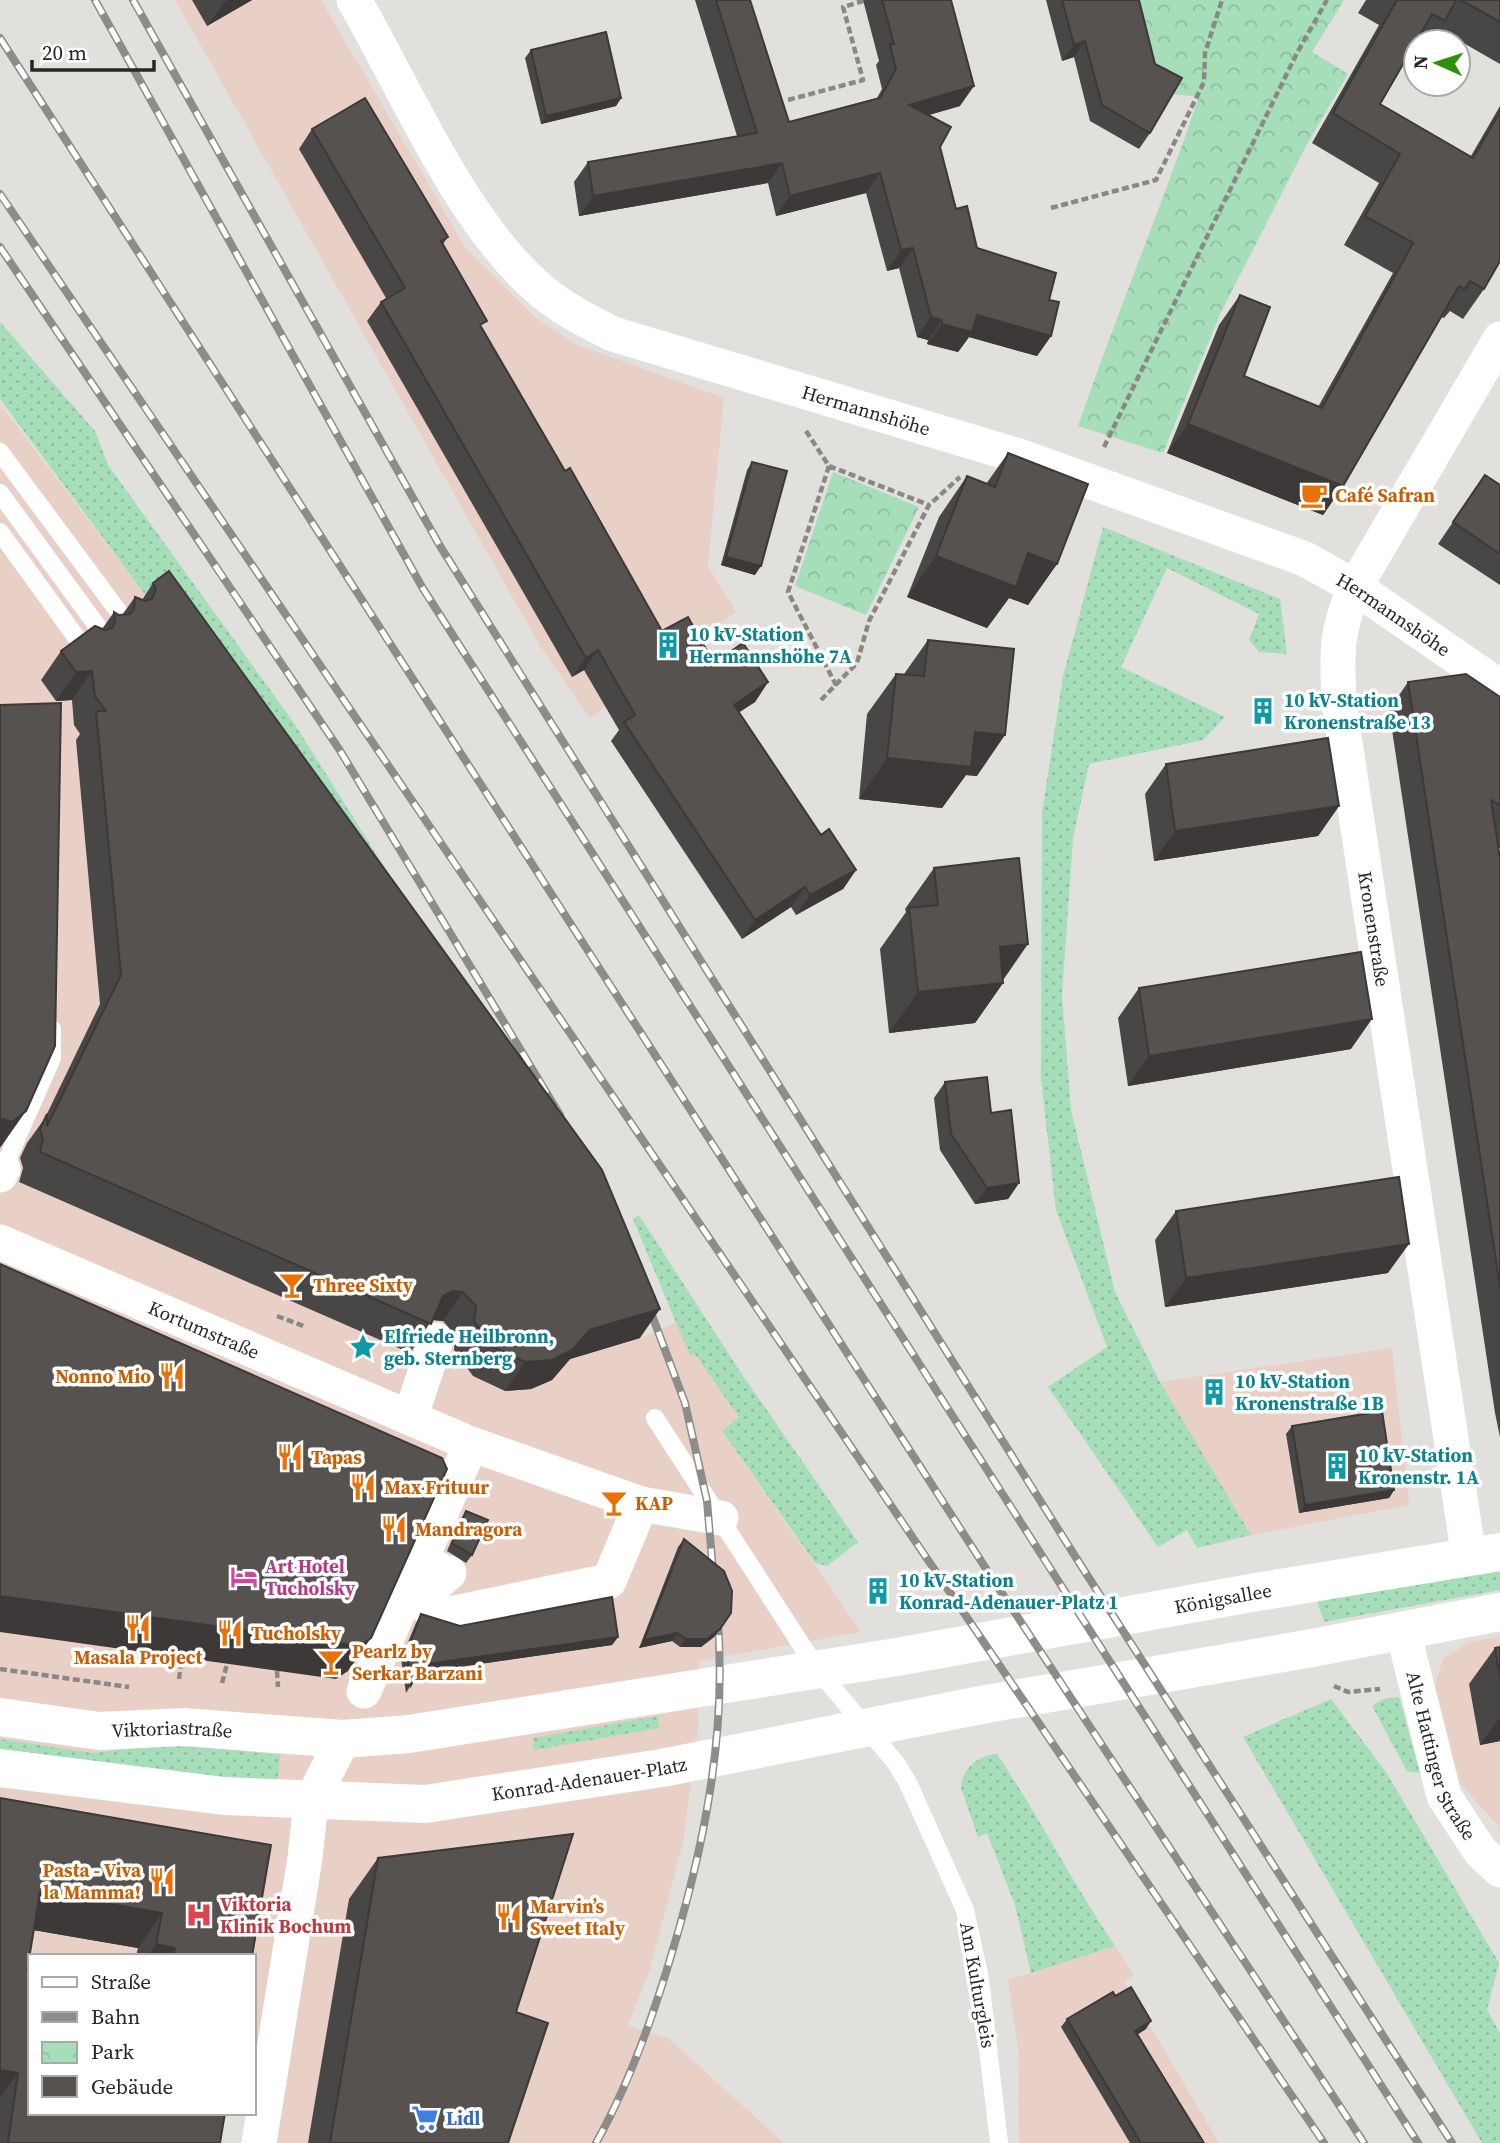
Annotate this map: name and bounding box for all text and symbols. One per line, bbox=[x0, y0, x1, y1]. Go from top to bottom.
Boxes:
scale bar bbox=[32, 28, 154, 72]
north arrow bbox=[1402, 28, 1472, 98]
text: 20 m bbox=[42, 38, 87, 67]
text: N bbox=[1407, 54, 1433, 70]
street label: Hermannshöhe bbox=[799, 379, 934, 442]
cafe icon: Café Safran bbox=[1299, 480, 1329, 510]
place label: Café Safran bbox=[1335, 482, 1435, 508]
street label: Hermannshöhe bbox=[1332, 566, 1456, 662]
place label: 10 kV-Station Hermannshöhe 7A bbox=[689, 621, 852, 669]
building icon: 10 kV-Station Hermannshöhe 7A bbox=[653, 630, 683, 660]
place label: 10 kV-Station Kronenstraße 13 bbox=[1284, 687, 1431, 735]
building icon: 10 kV-Station Kronenstraße 13 bbox=[1248, 696, 1278, 726]
street label: Kronenstraße bbox=[1352, 869, 1396, 989]
bar icon: Three Sixty bbox=[277, 1270, 307, 1300]
place label: Three Sixty bbox=[313, 1272, 414, 1298]
street label: Kortumstraße bbox=[144, 1294, 264, 1365]
place label: Elfriede Heilbronn, geb. Sternberg bbox=[384, 1323, 554, 1371]
place icon: Elfriede Heilbronn, geb. Sternberg bbox=[348, 1332, 378, 1362]
restaurant icon: Nonno Mio bbox=[157, 1361, 187, 1391]
place label: Nonno Mio bbox=[55, 1363, 151, 1389]
place label: 10 kV-Station Kronenstraße 1B bbox=[1235, 1368, 1384, 1416]
building icon: 10 kV-Station Kronenstraße 1B bbox=[1199, 1377, 1229, 1407]
restaurant icon: Tapas bbox=[275, 1442, 305, 1472]
place label: 10 kV-Station Kronenstr. 1A bbox=[1358, 1442, 1479, 1490]
place label: Tapas bbox=[311, 1444, 362, 1470]
building icon: 10 kV-Station Kronenstr. 1A bbox=[1322, 1451, 1352, 1481]
restaurant icon: Max Frituur bbox=[348, 1472, 378, 1502]
place label: Max Frituur bbox=[384, 1474, 489, 1500]
bar icon: KAP bbox=[599, 1488, 629, 1518]
place label: KAP bbox=[635, 1490, 673, 1516]
restaurant icon: Mandragora bbox=[379, 1514, 409, 1544]
place label: Mandragora bbox=[415, 1516, 523, 1542]
place label: Art Hotel Tucholsky bbox=[265, 1553, 356, 1601]
hotel icon: Art Hotel Tucholsky bbox=[229, 1562, 259, 1592]
place label: 10 kV-Station Konrad-Adenauer-Platz 1 bbox=[899, 1567, 1119, 1615]
building icon: 10 kV-Station Konrad-Adenauer-Platz 1 bbox=[863, 1576, 893, 1606]
street label: Königsallee bbox=[1172, 1577, 1274, 1620]
restaurant icon: Masala Project bbox=[123, 1613, 153, 1643]
restaurant icon: Tucholsky bbox=[215, 1618, 245, 1648]
place label: Tucholsky bbox=[251, 1620, 342, 1646]
place label: Pearlz by Serkar Barzani bbox=[352, 1638, 483, 1686]
place label: Masala Project bbox=[74, 1644, 202, 1670]
bar icon: Pearlz by Serkar Barzani bbox=[316, 1647, 346, 1677]
street label: Alte Hattinger Straße bbox=[1400, 1668, 1482, 1845]
street label: Viktoriastraße bbox=[111, 1714, 233, 1744]
street label: Konrad-Adenauer-Platz bbox=[490, 1750, 689, 1807]
place label: Pasta - Viva la Mamma! bbox=[43, 1857, 142, 1905]
restaurant icon: Pasta - Viva la Mamma! bbox=[147, 1866, 177, 1896]
place label: Viktoria Klinik Bochum bbox=[220, 1891, 352, 1939]
place label: Marvin’s Sweet Italy bbox=[530, 1893, 626, 1941]
hospital icon: Viktoria Klinik Bochum bbox=[184, 1900, 214, 1930]
restaurant icon: Marvin’s Sweet Italy bbox=[494, 1902, 524, 1932]
street label: Am Kulturgleis bbox=[954, 1920, 1002, 2050]
legend bbox=[28, 1954, 256, 2115]
text: Straße bbox=[91, 1967, 151, 1996]
text: Bahn bbox=[91, 2002, 141, 2031]
text: Park bbox=[91, 2037, 135, 2066]
text: Gebäude bbox=[91, 2072, 173, 2101]
supermarket icon: Lidl bbox=[410, 2103, 440, 2133]
place label: Lidl bbox=[446, 2105, 480, 2131]

